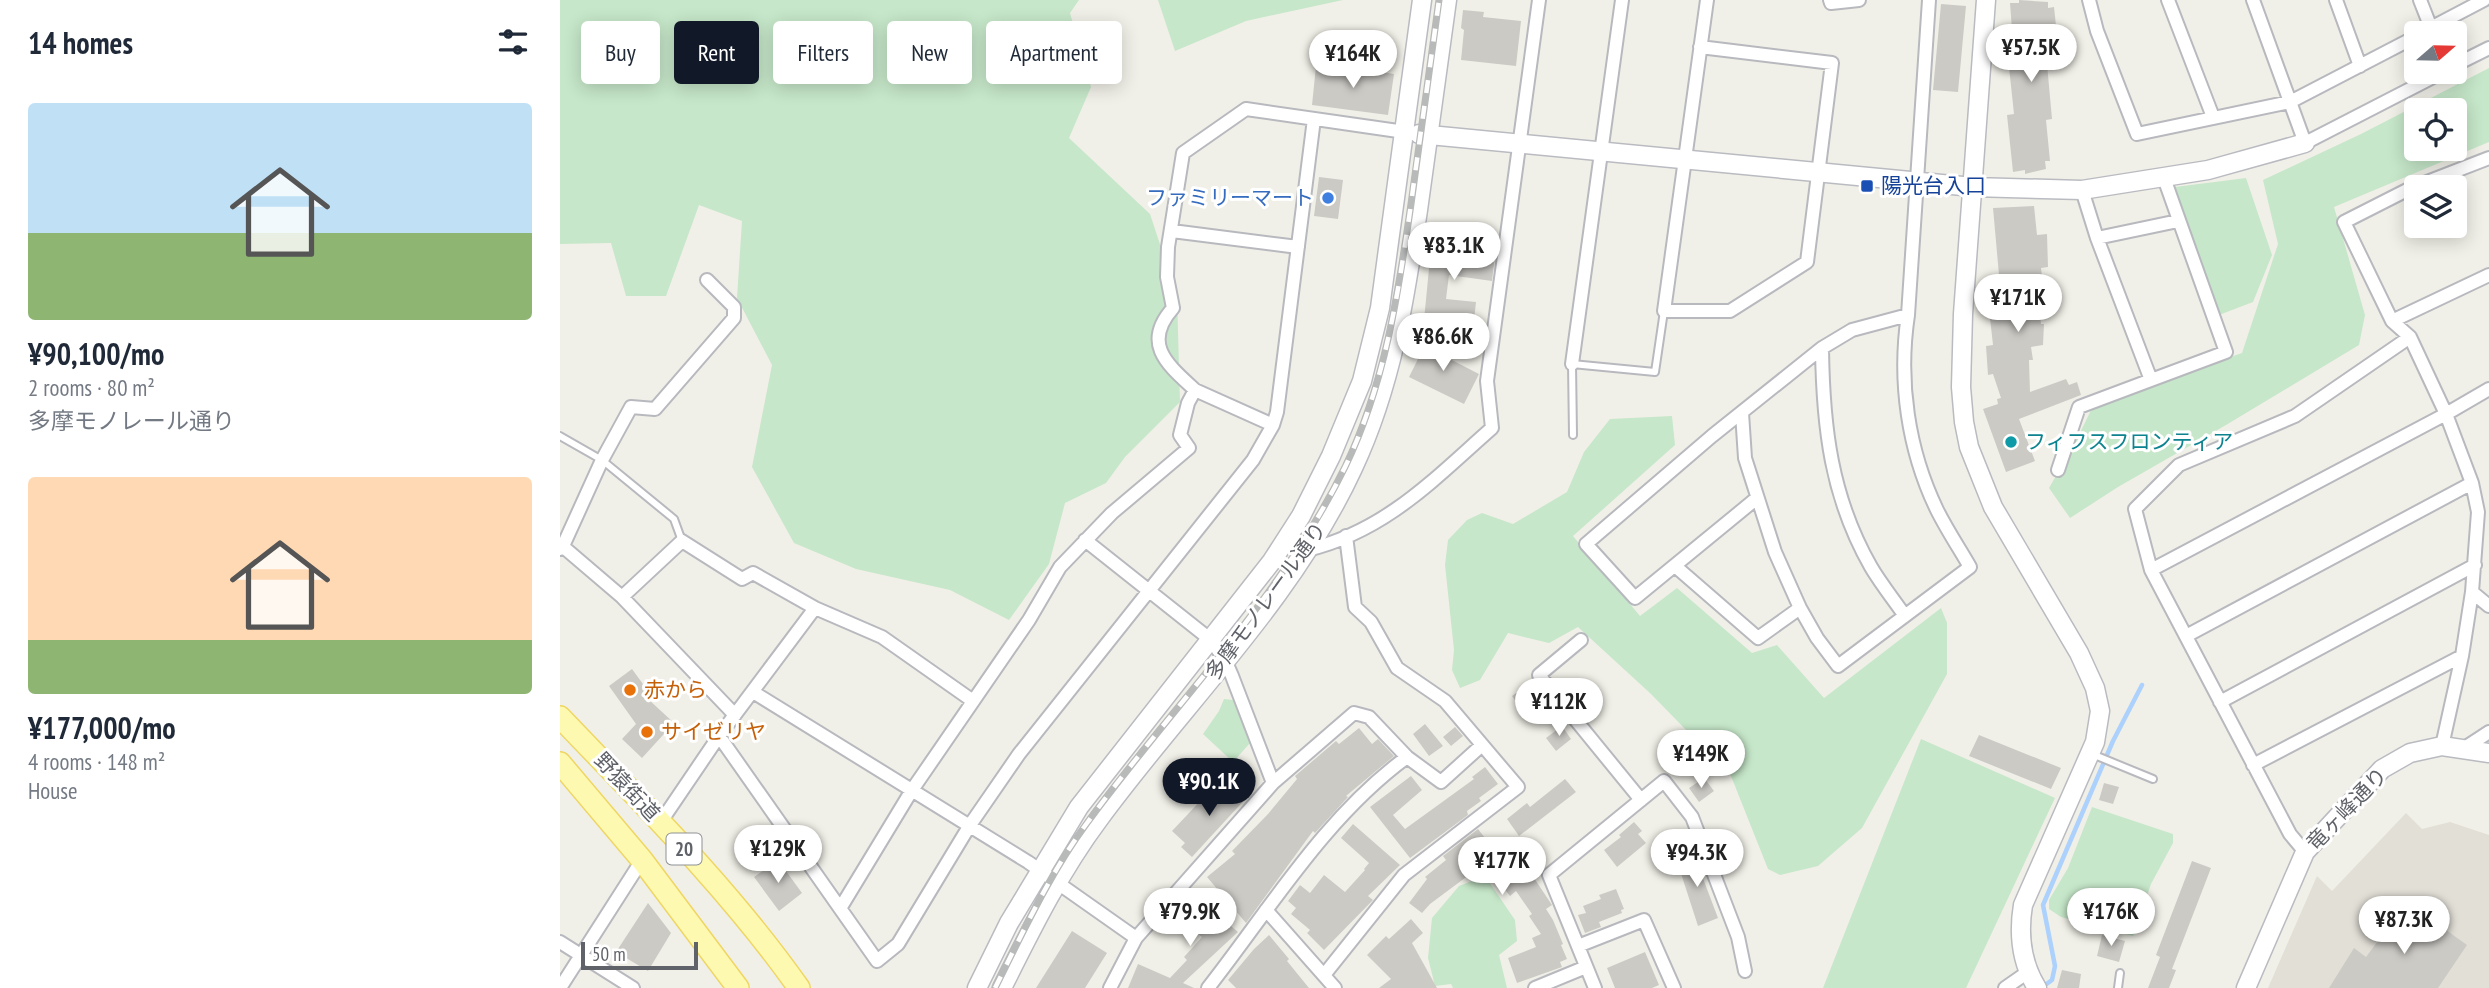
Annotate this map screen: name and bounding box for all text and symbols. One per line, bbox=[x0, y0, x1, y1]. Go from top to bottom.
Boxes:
chip: Buy bbox=[581, 21, 660, 84]
chip: Rent bbox=[674, 21, 759, 84]
chip: Filters bbox=[773, 21, 873, 84]
chip: New bbox=[887, 21, 972, 84]
chip: Apartment bbox=[986, 21, 1122, 84]
north arrow bbox=[2404, 21, 2468, 84]
map controls bbox=[2404, 21, 2467, 238]
text: 14 homes bbox=[28, 23, 133, 62]
icon: filters bbox=[494, 23, 532, 61]
pin: ¥57.5K bbox=[1974, 24, 2088, 84]
pin: ¥164K bbox=[1304, 31, 1402, 90]
text: ¥57.5K bbox=[2002, 32, 2060, 61]
text: ¥164K bbox=[1325, 38, 1381, 67]
button: locate bbox=[2404, 98, 2467, 161]
icon: home bbox=[217, 149, 343, 275]
place label: 陽光台入口 bbox=[1881, 172, 1986, 199]
button: layers bbox=[2404, 175, 2467, 238]
marker: 陽光台入口 bbox=[1859, 178, 1875, 194]
place label: ファミリーマート bbox=[1146, 184, 1314, 211]
marker: ファミリーマート bbox=[1320, 190, 1336, 206]
pin: ¥83.1K bbox=[1397, 222, 1511, 282]
text: ¥83.1K bbox=[1424, 230, 1484, 259]
pin: ¥171K bbox=[1969, 274, 2067, 334]
text: ¥171K bbox=[1990, 282, 2046, 311]
pin: ¥86.6K bbox=[1386, 314, 1500, 373]
text: ¥86.6K bbox=[1413, 321, 1473, 350]
text: ¥90,100/mo bbox=[28, 334, 164, 373]
text: 2 rooms · 80 m² bbox=[28, 373, 155, 402]
text: 多摩モノレール通り bbox=[28, 406, 235, 435]
place label: フィフスフロンティア bbox=[2025, 428, 2233, 455]
marker: フィフスフロンティア bbox=[2003, 434, 2019, 450]
street label: 多摩モノレール通り bbox=[1199, 516, 1332, 685]
icon: home bbox=[217, 522, 343, 648]
place label: 赤から bbox=[644, 676, 707, 703]
pin: ¥112K bbox=[1510, 678, 1608, 738]
marker: 赤から bbox=[622, 682, 638, 698]
text: ¥112K bbox=[1531, 686, 1587, 715]
text: ¥177,000/mo bbox=[28, 708, 176, 747]
place label: サイゼリヤ bbox=[661, 718, 766, 745]
marker: サイゼリヤ bbox=[639, 724, 655, 740]
pin: ¥149K bbox=[1652, 730, 1750, 790]
text: ¥149K bbox=[1673, 738, 1729, 767]
text: 4 rooms · 148 m² bbox=[28, 747, 165, 776]
street label: 野猿街道 bbox=[589, 747, 666, 827]
pin: ¥90.1K bbox=[1152, 758, 1266, 818]
street label: 竜ヶ峰通り bbox=[2300, 762, 2393, 856]
text: ¥90.1K bbox=[1179, 766, 1239, 795]
text: House bbox=[28, 776, 78, 805]
pin: ¥129K bbox=[729, 826, 827, 885]
pin: ¥94.3K bbox=[1640, 830, 1754, 889]
text: ¥129K bbox=[750, 833, 806, 862]
road number: 20 bbox=[666, 834, 702, 864]
text: ¥94.3K bbox=[1667, 837, 1727, 866]
pin: ¥177K bbox=[1453, 838, 1551, 897]
text: ¥177K bbox=[1474, 845, 1530, 874]
pin: ¥79.9K bbox=[1133, 888, 1247, 948]
pin: ¥176K bbox=[2062, 888, 2160, 948]
text: ¥79.9K bbox=[1160, 896, 1220, 925]
text: ¥176K bbox=[2083, 896, 2139, 925]
pin: ¥87.3K bbox=[2347, 897, 2461, 956]
text: ¥87.3K bbox=[2375, 904, 2433, 933]
scale bar bbox=[581, 939, 698, 971]
text: 50 m bbox=[592, 942, 626, 966]

